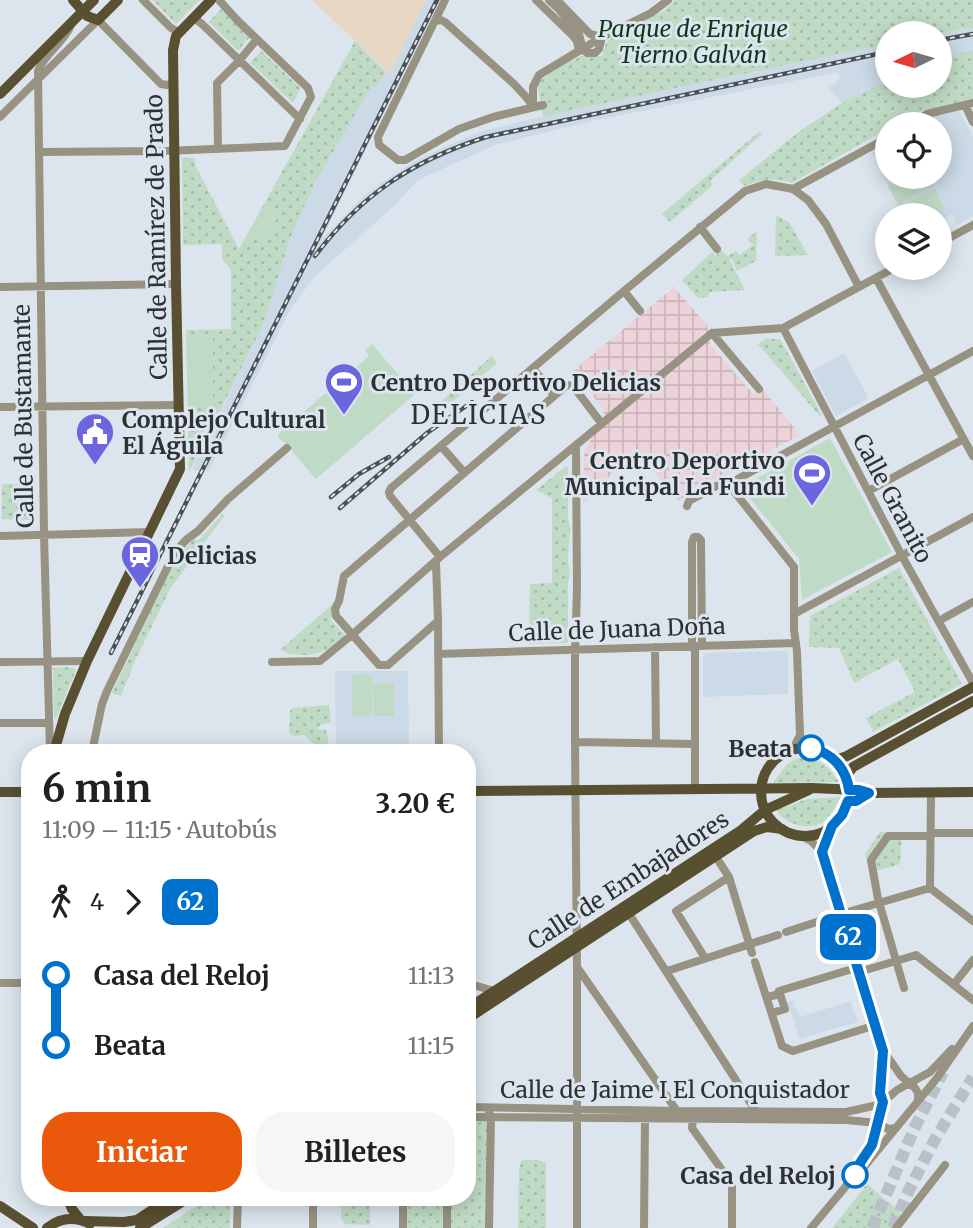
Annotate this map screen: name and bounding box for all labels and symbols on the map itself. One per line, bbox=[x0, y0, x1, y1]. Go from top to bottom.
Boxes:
park label: Parque de Enrique Tierno Galván bbox=[598, 14, 788, 69]
north arrow bbox=[875, 21, 952, 98]
street label: Calle de Ramírez de Prado bbox=[139, 94, 173, 380]
street label: Calle de Bustamante bbox=[7, 304, 39, 528]
sports icon: Centro Deportivo Delicias bbox=[323, 361, 365, 416]
place label: Centro Deportivo Delicias bbox=[371, 368, 661, 397]
district label: DELICIAS bbox=[411, 398, 547, 431]
place label: Complejo Cultural El Águila bbox=[122, 405, 326, 460]
public building icon: Complejo Cultural El Águila bbox=[74, 411, 116, 466]
street label: Calle Granito bbox=[847, 428, 939, 568]
place label: Centro Deportivo Municipal La Fundi bbox=[564, 446, 785, 501]
sports icon: Centro Deportivo Municipal La Fundi bbox=[791, 452, 833, 507]
station icon: Delicias bbox=[119, 534, 161, 589]
place label: Delicias bbox=[167, 541, 257, 570]
street label: Calle de Juana Doña bbox=[508, 611, 726, 647]
place label: Beata bbox=[728, 734, 792, 763]
marker: Beata bbox=[798, 735, 824, 761]
street label: Calle de Embajadores bbox=[522, 804, 734, 956]
line badge: 62 bbox=[816, 914, 880, 960]
street label: Calle de Jaime I El Conquistador bbox=[500, 1075, 850, 1104]
place label: Casa del Reloj bbox=[680, 1161, 836, 1190]
marker: Casa del Reloj bbox=[842, 1162, 868, 1188]

